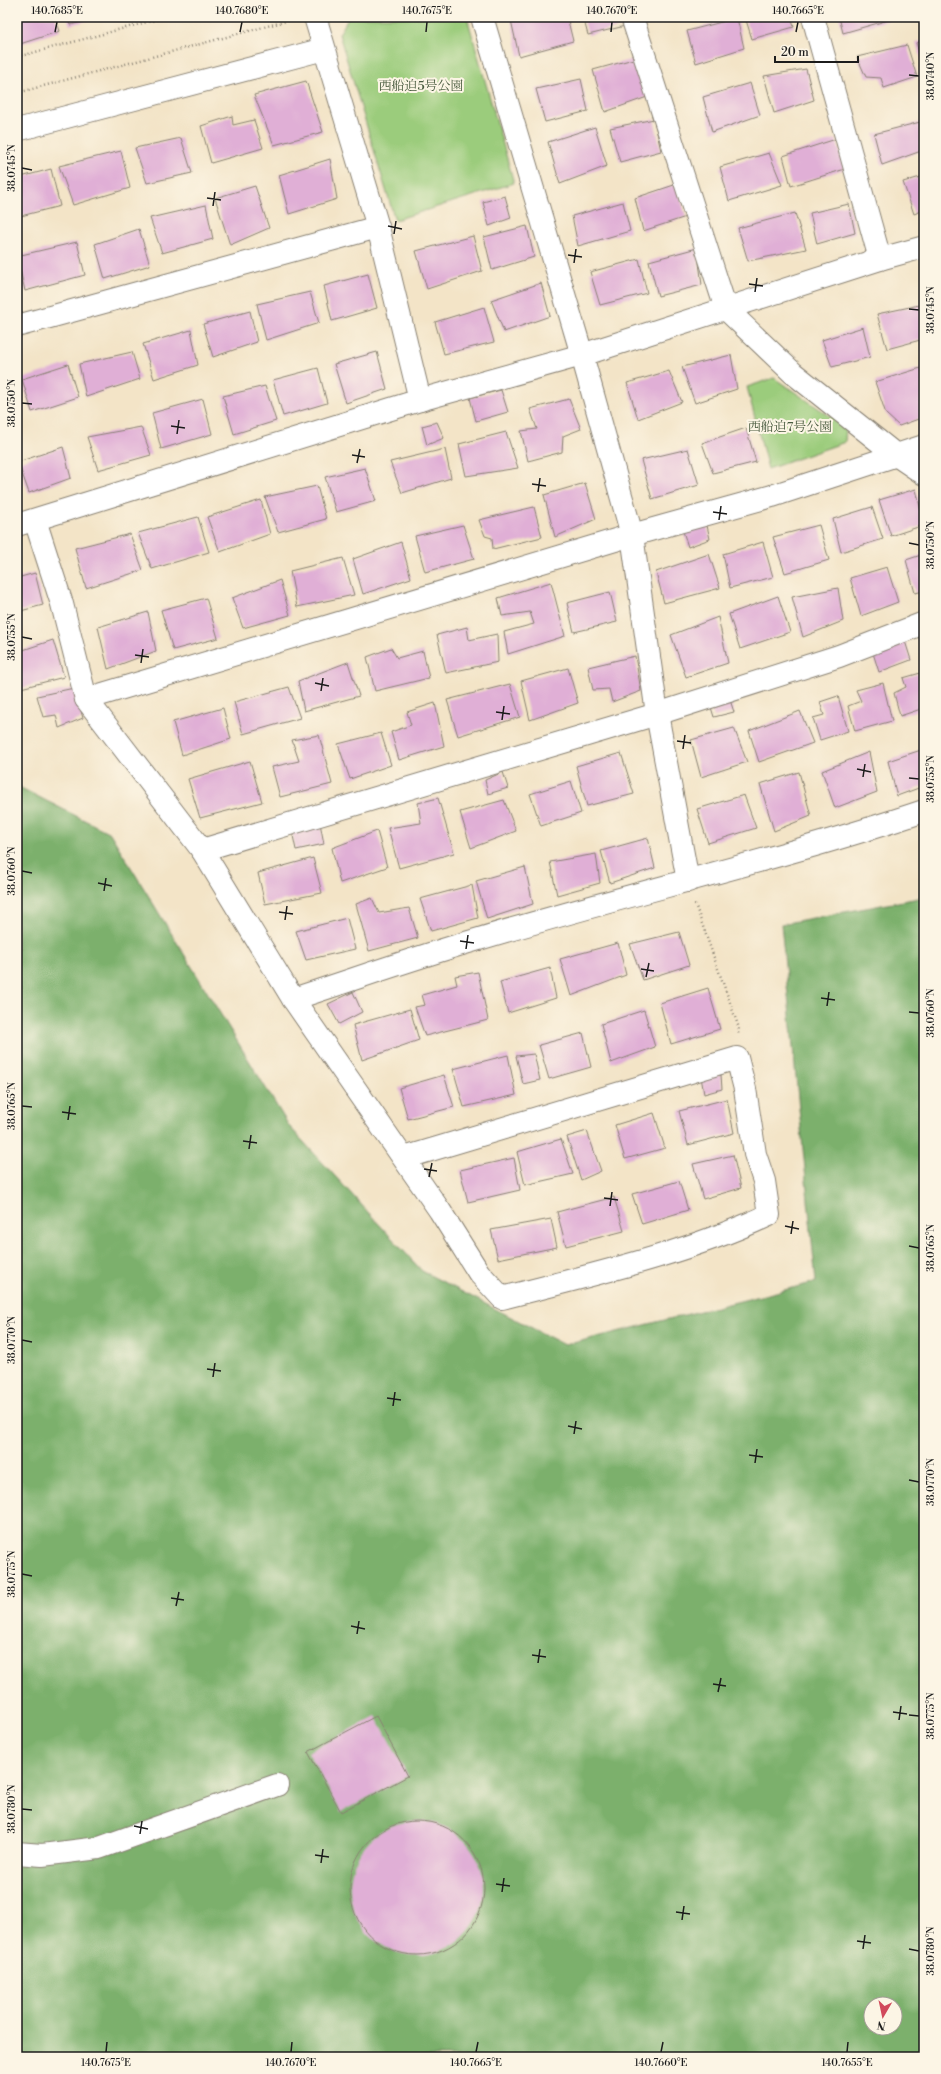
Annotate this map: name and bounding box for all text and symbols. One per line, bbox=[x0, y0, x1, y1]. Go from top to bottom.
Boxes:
text: 140.7685°E bbox=[31, 5, 83, 17]
text: 140.7680°E bbox=[216, 5, 268, 17]
text: 140.7675°E bbox=[402, 5, 452, 17]
text: 140.7670°E bbox=[587, 5, 638, 17]
text: 140.7665°E bbox=[772, 5, 824, 17]
scale bar bbox=[775, 38, 858, 64]
text: 20 m bbox=[781, 45, 809, 60]
text: 38.0740°N bbox=[925, 51, 937, 100]
park label: 西船迫5号公園 bbox=[378, 78, 464, 94]
text: 38.0745°N bbox=[6, 144, 18, 192]
text: 38.0745°N bbox=[925, 286, 937, 334]
text: 38.0750°N bbox=[6, 378, 18, 427]
park label: 西船迫7号公園 bbox=[748, 419, 832, 435]
text: 38.0750°N bbox=[925, 520, 937, 569]
text: 38.0755°N bbox=[6, 613, 18, 661]
text: 38.0755°N bbox=[925, 755, 937, 803]
text: 38.0760°N bbox=[6, 846, 18, 895]
text: 38.0760°N bbox=[925, 988, 937, 1037]
text: 38.0765°N bbox=[6, 1082, 18, 1130]
text: 38.0765°N bbox=[925, 1224, 937, 1272]
text: 38.0770°N bbox=[6, 1315, 18, 1364]
text: 38.0770°N bbox=[925, 1457, 937, 1506]
text: 38.0775°N bbox=[6, 1550, 18, 1597]
text: 38.0775°N bbox=[925, 1692, 937, 1739]
text: 38.0780°N bbox=[6, 1784, 18, 1834]
text: 38.0780°N bbox=[925, 1926, 937, 1976]
north arrow bbox=[863, 1996, 903, 2036]
text: N bbox=[876, 2017, 887, 2032]
text: 140.7675°E bbox=[81, 2057, 131, 2069]
text: 140.7670°E bbox=[266, 2057, 317, 2069]
text: 140.7665°E bbox=[450, 2057, 502, 2069]
text: 140.7660°E bbox=[635, 2057, 687, 2069]
text: 140.7655°E bbox=[821, 2057, 873, 2069]

